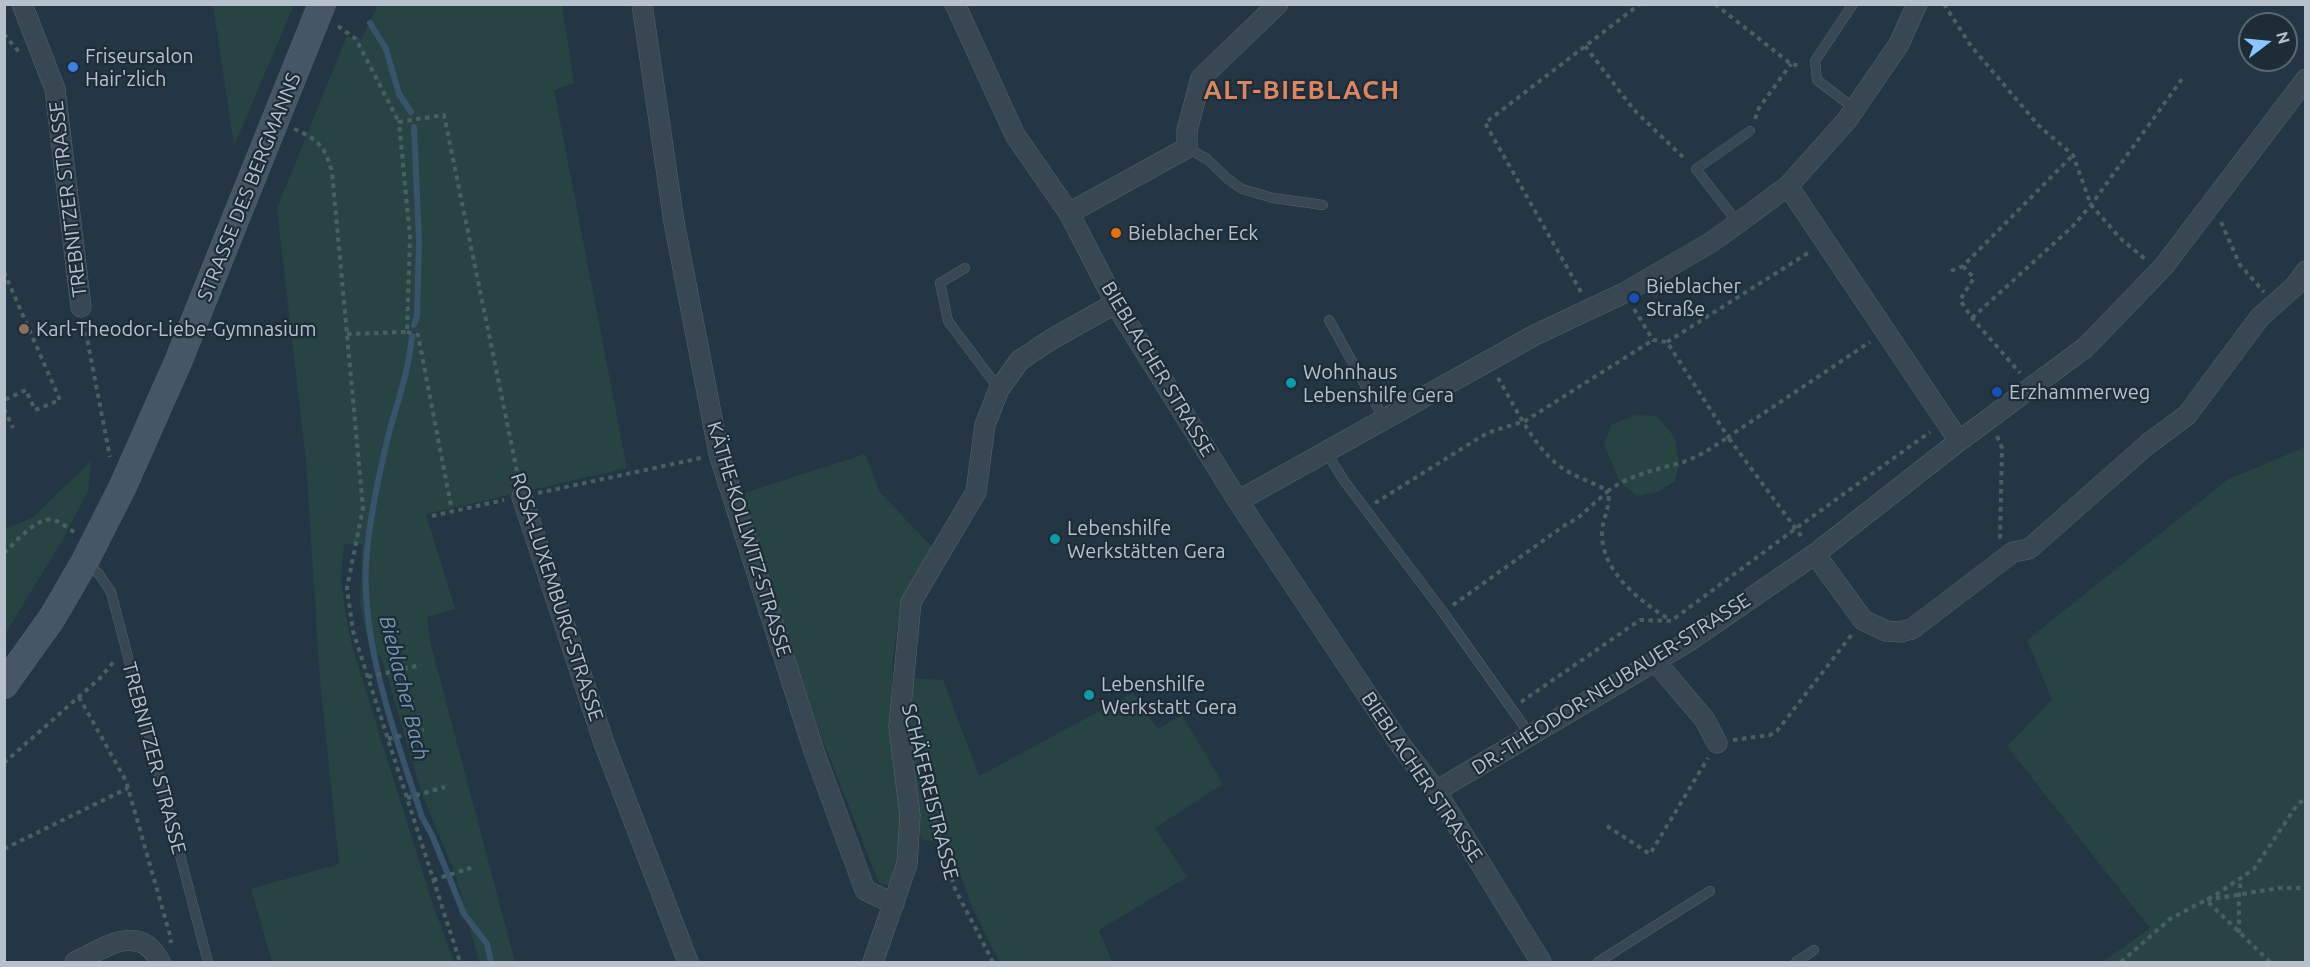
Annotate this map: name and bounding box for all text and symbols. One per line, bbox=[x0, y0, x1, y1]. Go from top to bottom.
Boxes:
north arrow bbox=[2238, 12, 2298, 72]
text: N bbox=[2273, 29, 2294, 46]
place label: Friseursalon Hair'zlich bbox=[85, 44, 194, 91]
marker: Friseursalon Hair'zlich bbox=[66, 60, 80, 74]
street label: STRASSE DES BERGMANNS bbox=[192, 69, 306, 305]
district label: ALT-BIEBLACH bbox=[1203, 74, 1401, 106]
street label: TREBNITZER STRASSE bbox=[44, 99, 92, 299]
place label: Bieblacher Eck bbox=[1128, 221, 1258, 245]
marker: Bieblacher Eck bbox=[1109, 226, 1123, 240]
place label: Bieblacher Straße bbox=[1646, 274, 1741, 321]
street label: BIEBLACHER STRASSE bbox=[1096, 277, 1220, 461]
marker: Bieblacher Straße bbox=[1627, 291, 1641, 305]
place label: Karl-Theodor-Liebe-Gymnasium bbox=[36, 317, 316, 341]
marker: Karl-Theodor-Liebe-Gymnasium bbox=[17, 322, 31, 336]
place label: Wohnhaus Lebenshilfe Gera bbox=[1303, 360, 1454, 407]
marker: Wohnhaus Lebenshilfe Gera bbox=[1284, 376, 1298, 390]
place label: Erzhammerweg bbox=[2009, 380, 2150, 404]
marker: Erzhammerweg bbox=[1990, 385, 2004, 399]
street label: KÄTHE-KOLLWITZ-STRASSE bbox=[702, 419, 796, 659]
street label: ROSA-LUXEMBURG-STRASSE bbox=[505, 470, 609, 724]
place label: Lebenshilfe Werkstätten Gera bbox=[1067, 516, 1226, 563]
marker: Lebenshilfe Werkstätten Gera bbox=[1048, 532, 1062, 546]
street label: DR.-THEODOR-NEUBAUER-STRASSE bbox=[1467, 588, 1755, 780]
water label: Bieblacher Bach bbox=[374, 613, 434, 763]
street label: TREBNITZER STRASSE bbox=[117, 659, 191, 857]
place label: Lebenshilfe Werkstatt Gera bbox=[1101, 672, 1237, 719]
street label: BIEBLACHER STRASSE bbox=[1356, 687, 1488, 867]
marker: Lebenshilfe Werkstatt Gera bbox=[1082, 688, 1096, 702]
street label: SCHÄFEREISTRASSE bbox=[897, 702, 963, 882]

